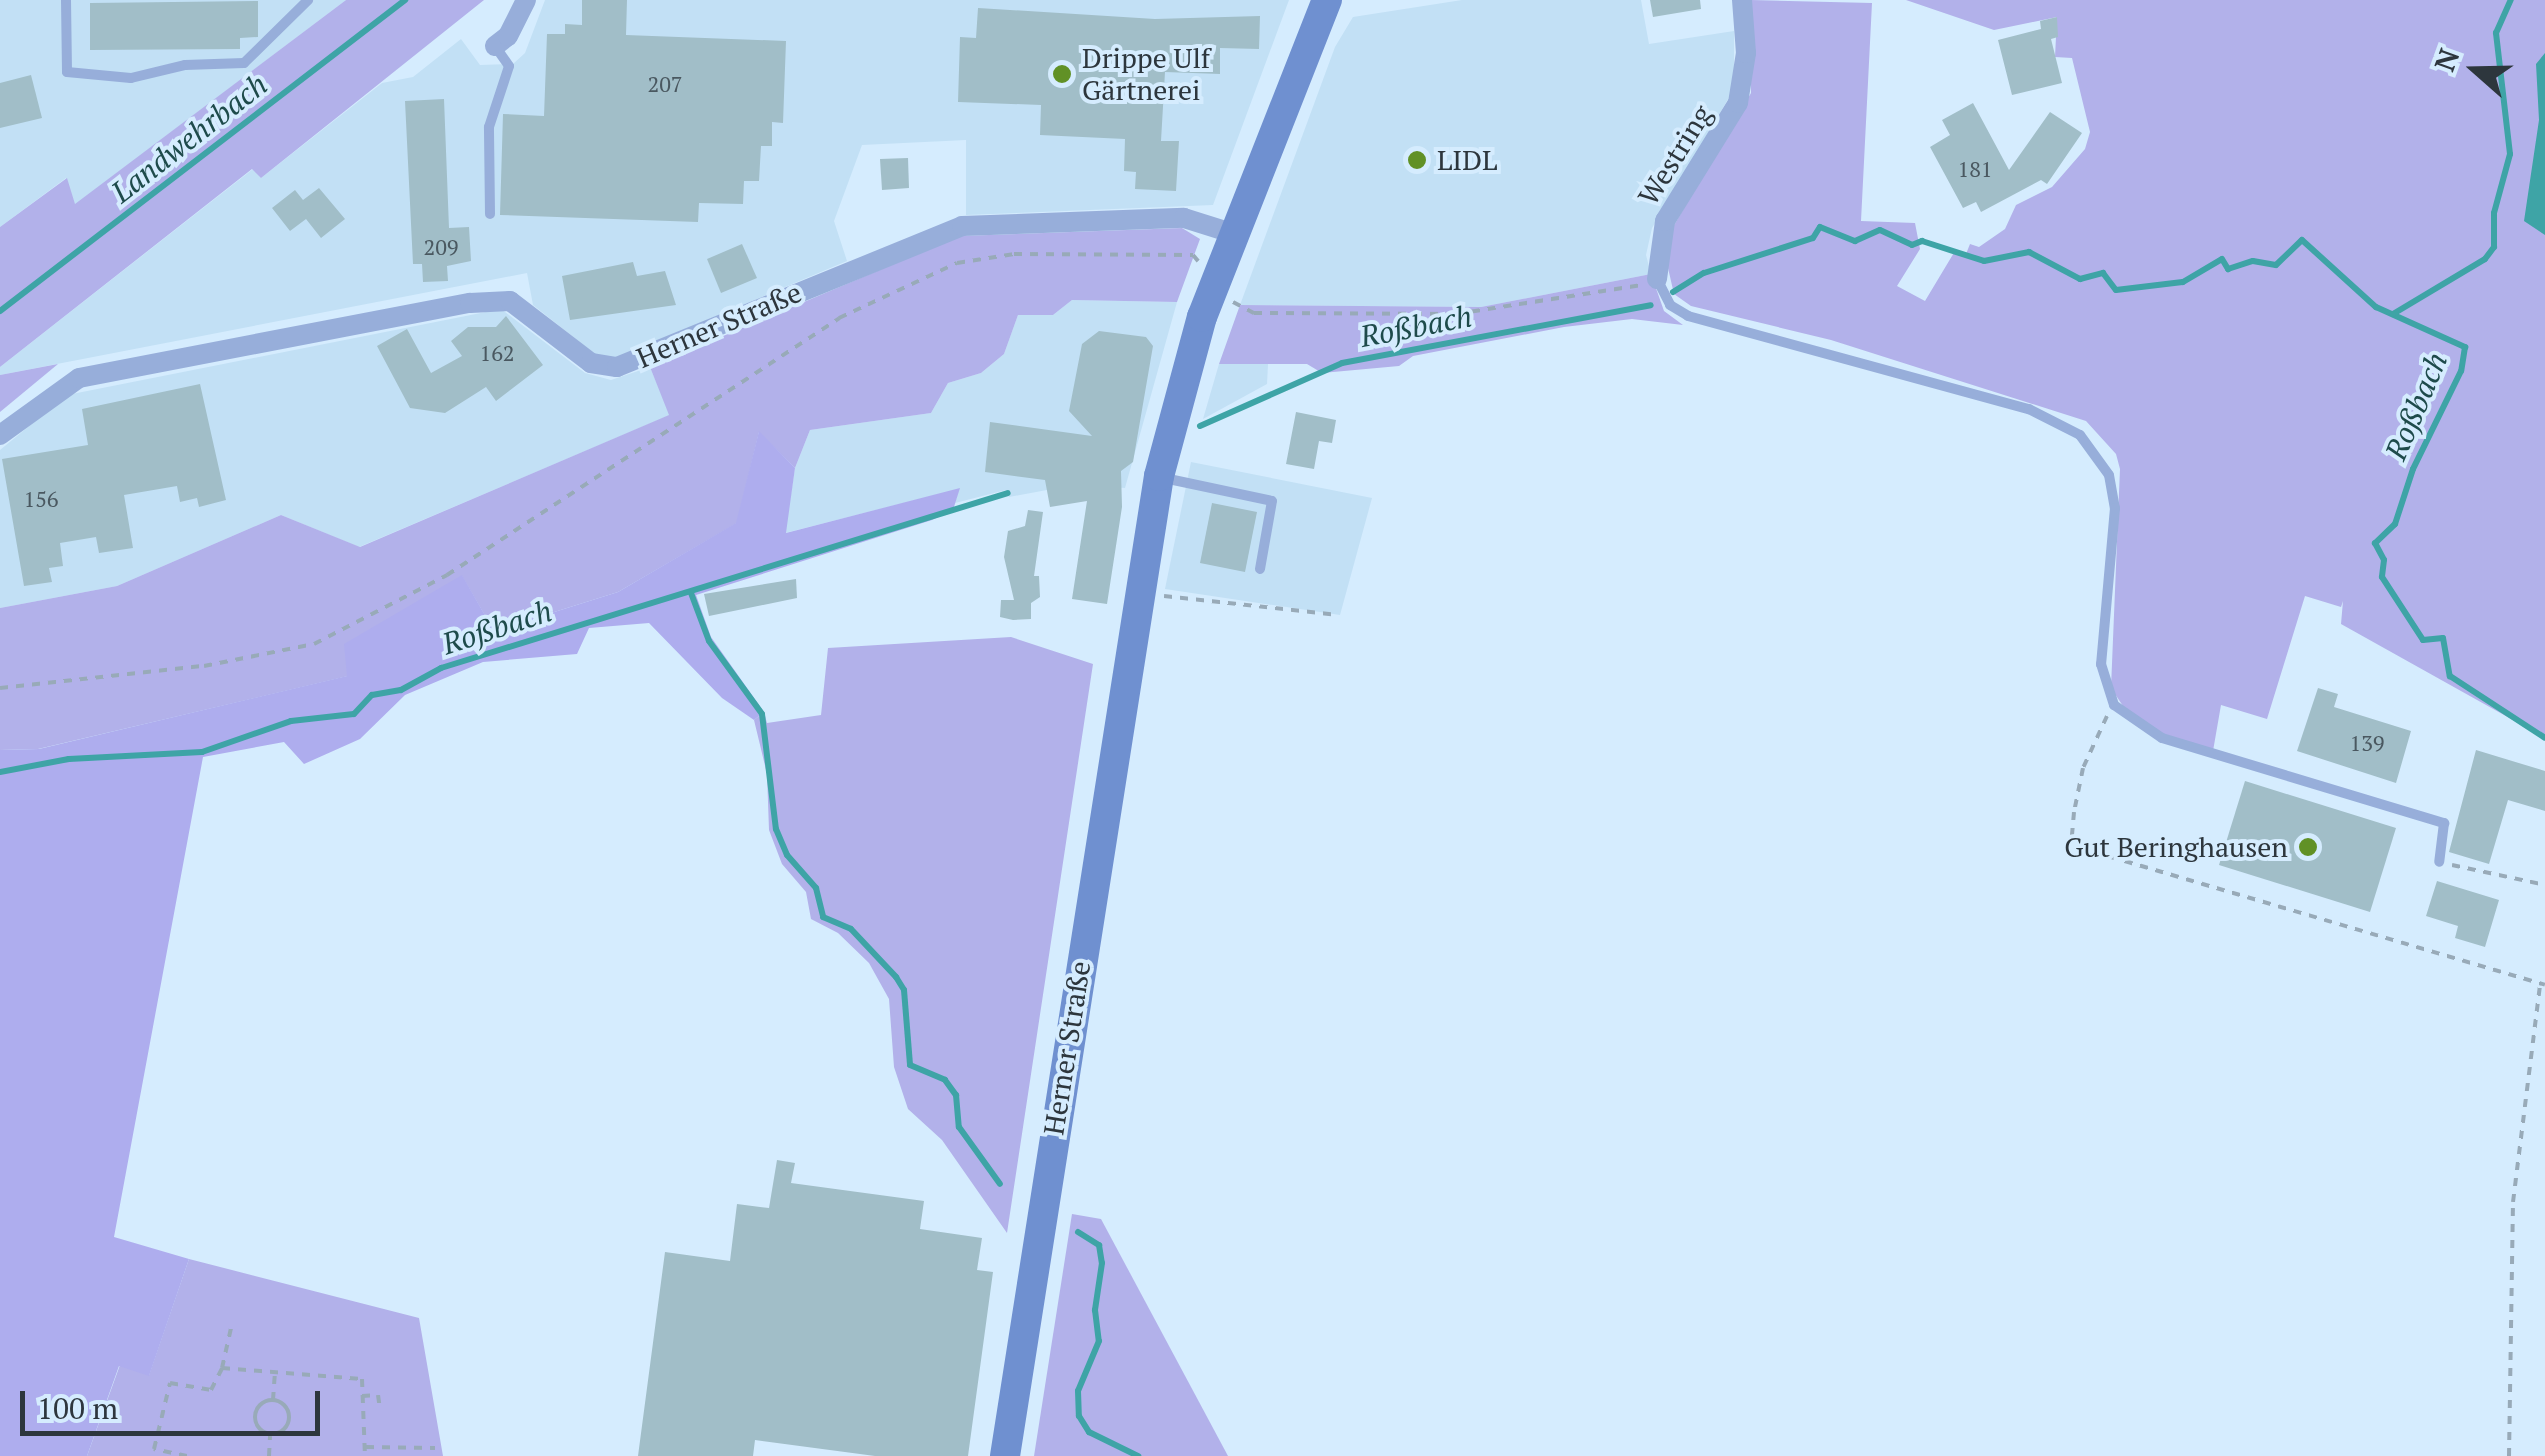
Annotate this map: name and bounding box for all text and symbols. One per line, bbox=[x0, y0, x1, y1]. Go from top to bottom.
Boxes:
north arrow bbox=[2425, 20, 2525, 120]
place label: Drippe Ulf Gärtnerei bbox=[1082, 41, 1210, 107]
text: N bbox=[2425, 43, 2467, 76]
marker: Drippe Ulf Gärtnerei bbox=[1051, 63, 1073, 85]
water label: Landwehrbach bbox=[104, 66, 274, 210]
house number: 207 bbox=[647, 71, 683, 97]
street label: Westring bbox=[1631, 99, 1719, 211]
place label: LIDL bbox=[1437, 143, 1497, 177]
marker: LIDL bbox=[1406, 149, 1428, 171]
house number: 181 bbox=[1957, 156, 1993, 182]
house number: 209 bbox=[423, 234, 459, 260]
street label: Herner Straße bbox=[632, 275, 806, 375]
water label: Roßbach bbox=[1357, 298, 1475, 354]
house number: 162 bbox=[479, 340, 515, 366]
water label: Roßbach bbox=[2377, 347, 2455, 465]
house number: 156 bbox=[23, 486, 59, 512]
water label: Roßbach bbox=[438, 592, 556, 662]
house number: 139 bbox=[2349, 730, 2385, 756]
place label: Gut Beringhausen bbox=[2064, 830, 2288, 864]
marker: Gut Beringhausen bbox=[2297, 836, 2319, 858]
street label: Herner Straße bbox=[1037, 959, 1097, 1137]
scale bar bbox=[25, 1371, 325, 1433]
text: 100 m bbox=[37, 1388, 118, 1428]

